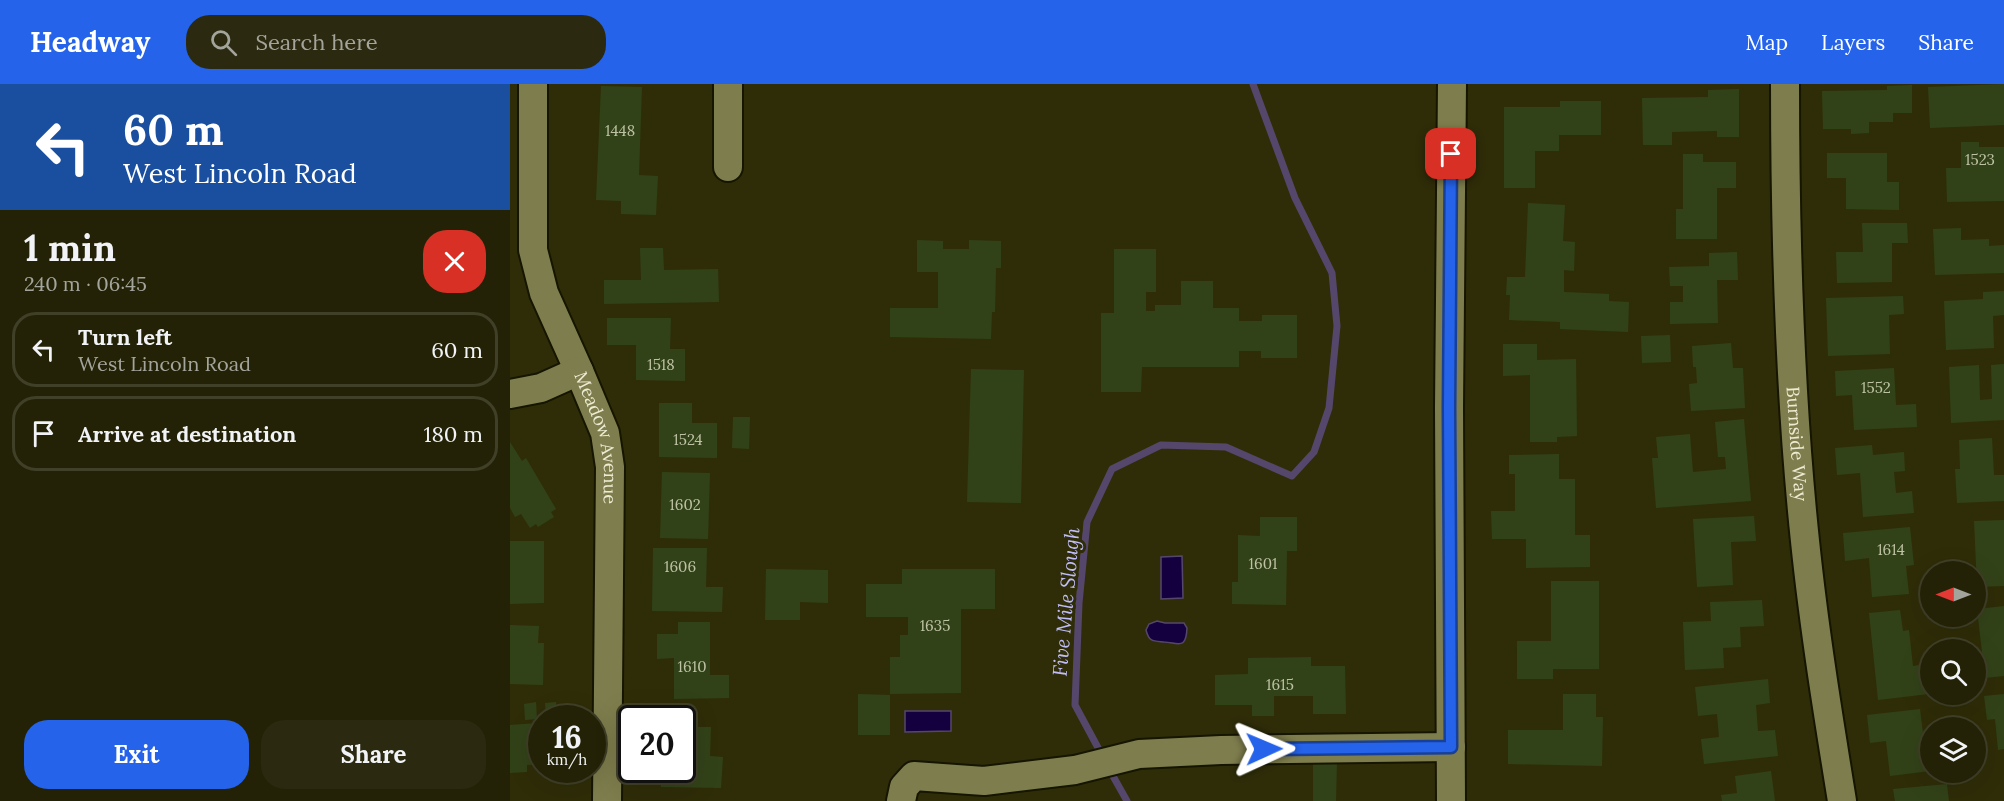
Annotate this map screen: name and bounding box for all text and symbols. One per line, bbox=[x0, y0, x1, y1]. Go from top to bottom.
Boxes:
search box bbox=[186, 15, 606, 69]
text: Headway bbox=[30, 24, 150, 60]
icon: search bbox=[207, 26, 240, 59]
text: Search here bbox=[255, 28, 378, 56]
text: Map bbox=[1745, 29, 1788, 56]
text: Layers bbox=[1821, 29, 1885, 56]
text: Share bbox=[1918, 29, 1974, 56]
text: 60 m bbox=[123, 103, 224, 157]
icon: left bbox=[24, 108, 102, 186]
house number: 1448 bbox=[605, 121, 635, 140]
pin bbox=[1425, 128, 1476, 179]
icon: arrive bbox=[1434, 137, 1467, 170]
house number: 1523 bbox=[1965, 150, 1995, 169]
text: West Lincoln Road bbox=[123, 156, 357, 190]
text: 1 min bbox=[24, 225, 116, 271]
button: close bbox=[423, 230, 486, 293]
text: 240 m · 06:45 bbox=[24, 271, 147, 296]
text: Turn left bbox=[78, 323, 172, 351]
icon: left bbox=[27, 333, 60, 366]
text: 60 m bbox=[431, 336, 483, 364]
text: West Lincoln Road bbox=[78, 351, 251, 376]
house number: 1518 bbox=[647, 355, 675, 374]
street label: Meadow Avenue bbox=[570, 368, 622, 504]
house number: 1552 bbox=[1861, 378, 1891, 397]
street label: Burnside Way bbox=[1782, 386, 1813, 503]
icon: arrive bbox=[27, 417, 60, 450]
text: Arrive at destination bbox=[78, 420, 296, 448]
text: 180 m bbox=[424, 420, 483, 448]
house number: 1524 bbox=[673, 430, 703, 449]
house number: 1602 bbox=[669, 495, 701, 514]
water label: Five Mile Slough bbox=[1047, 526, 1085, 677]
house number: 1614 bbox=[1877, 540, 1905, 559]
house number: 1601 bbox=[1249, 554, 1277, 573]
house number: 1606 bbox=[664, 557, 696, 576]
north arrow bbox=[1920, 561, 1986, 627]
map controls bbox=[1920, 561, 1986, 783]
house number: 1635 bbox=[920, 616, 950, 635]
button: search bbox=[1920, 639, 1986, 705]
house number: 1610 bbox=[678, 657, 706, 676]
house number: 1615 bbox=[1266, 675, 1294, 694]
speed limit sign: 20 bbox=[618, 705, 696, 783]
position arrow bbox=[1232, 717, 1296, 781]
button: layers bbox=[1920, 717, 1986, 783]
text: 16 bbox=[552, 718, 582, 756]
button: Exit bbox=[24, 720, 249, 789]
button: Share bbox=[261, 720, 486, 789]
text: km/h bbox=[547, 750, 587, 769]

